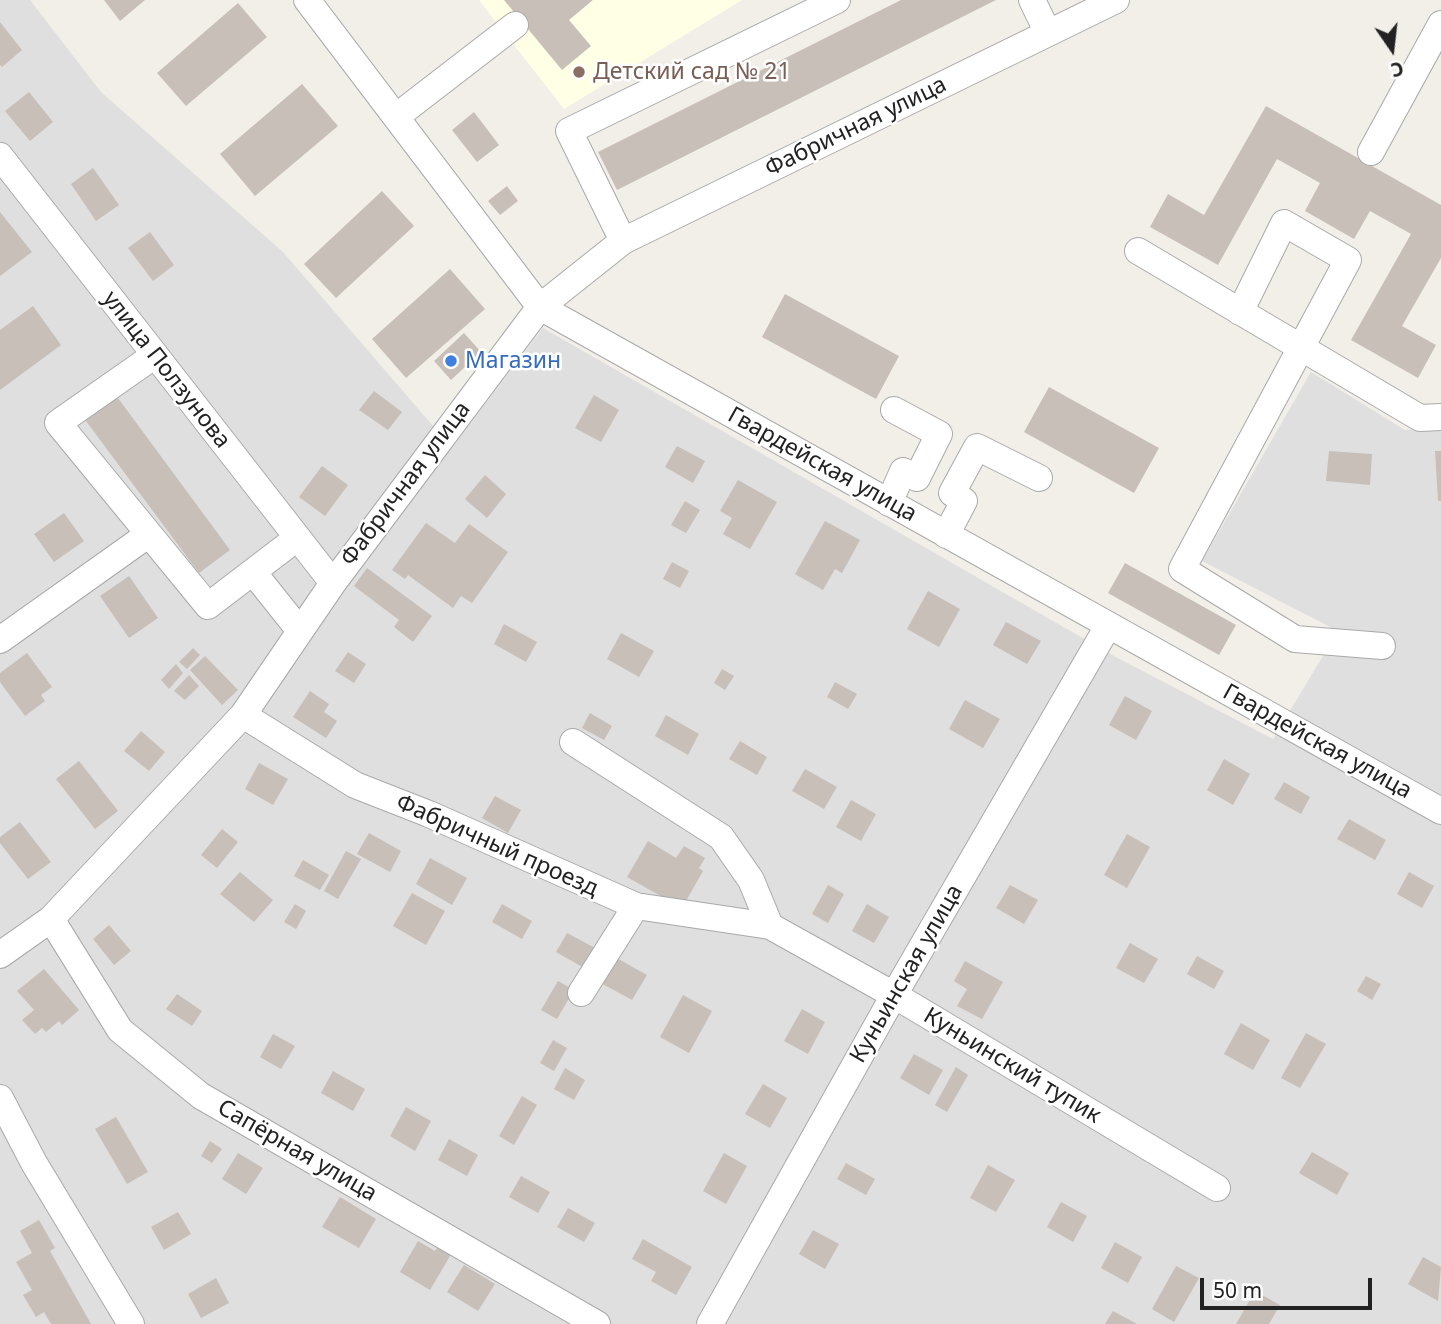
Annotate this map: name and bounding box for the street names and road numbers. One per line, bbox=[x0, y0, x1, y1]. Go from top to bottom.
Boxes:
street label: Фабричная улица bbox=[761, 71, 951, 183]
street label: улица Ползунова bbox=[96, 286, 236, 454]
street label: Фабричная улица bbox=[335, 396, 477, 572]
street label: Гвардейская улица bbox=[723, 402, 921, 528]
street label: Гвардейская улица bbox=[1218, 679, 1416, 805]
street label: Фабричный проезд bbox=[392, 789, 602, 903]
street label: Куньинская улица bbox=[845, 880, 969, 1068]
street label: Куньинский тупик bbox=[918, 1002, 1106, 1130]
street label: Сапёрная улица bbox=[212, 1094, 382, 1208]

